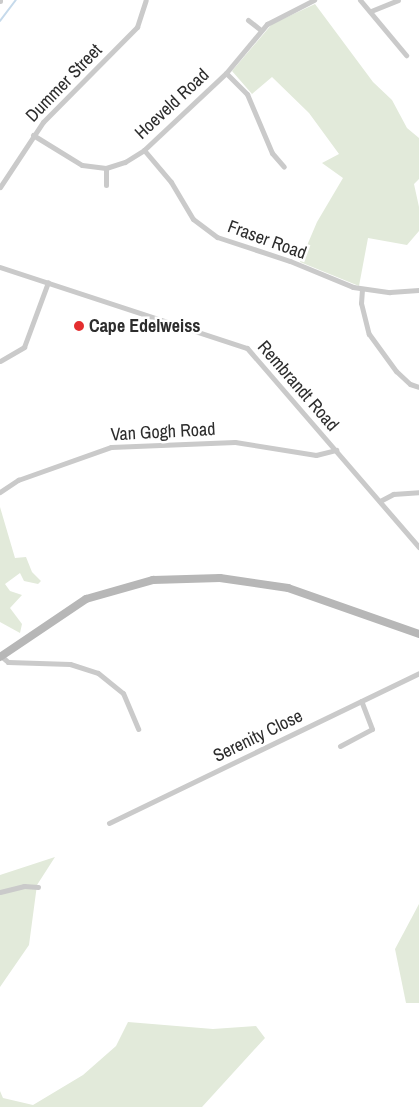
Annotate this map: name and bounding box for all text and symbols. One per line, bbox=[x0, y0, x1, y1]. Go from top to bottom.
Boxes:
street label: Dummer Street bbox=[21, 40, 107, 126]
street label: Hoeveld Road bbox=[130, 64, 214, 144]
street label: Fraser Road bbox=[225, 216, 309, 264]
place label: Cape Edelweiss bbox=[89, 315, 201, 337]
marker: Cape Edelweiss bbox=[73, 320, 85, 332]
street label: Rembrandt Road bbox=[253, 337, 343, 435]
street label: Van Gogh Road bbox=[110, 418, 216, 446]
street label: Serenity Close bbox=[210, 705, 306, 767]

